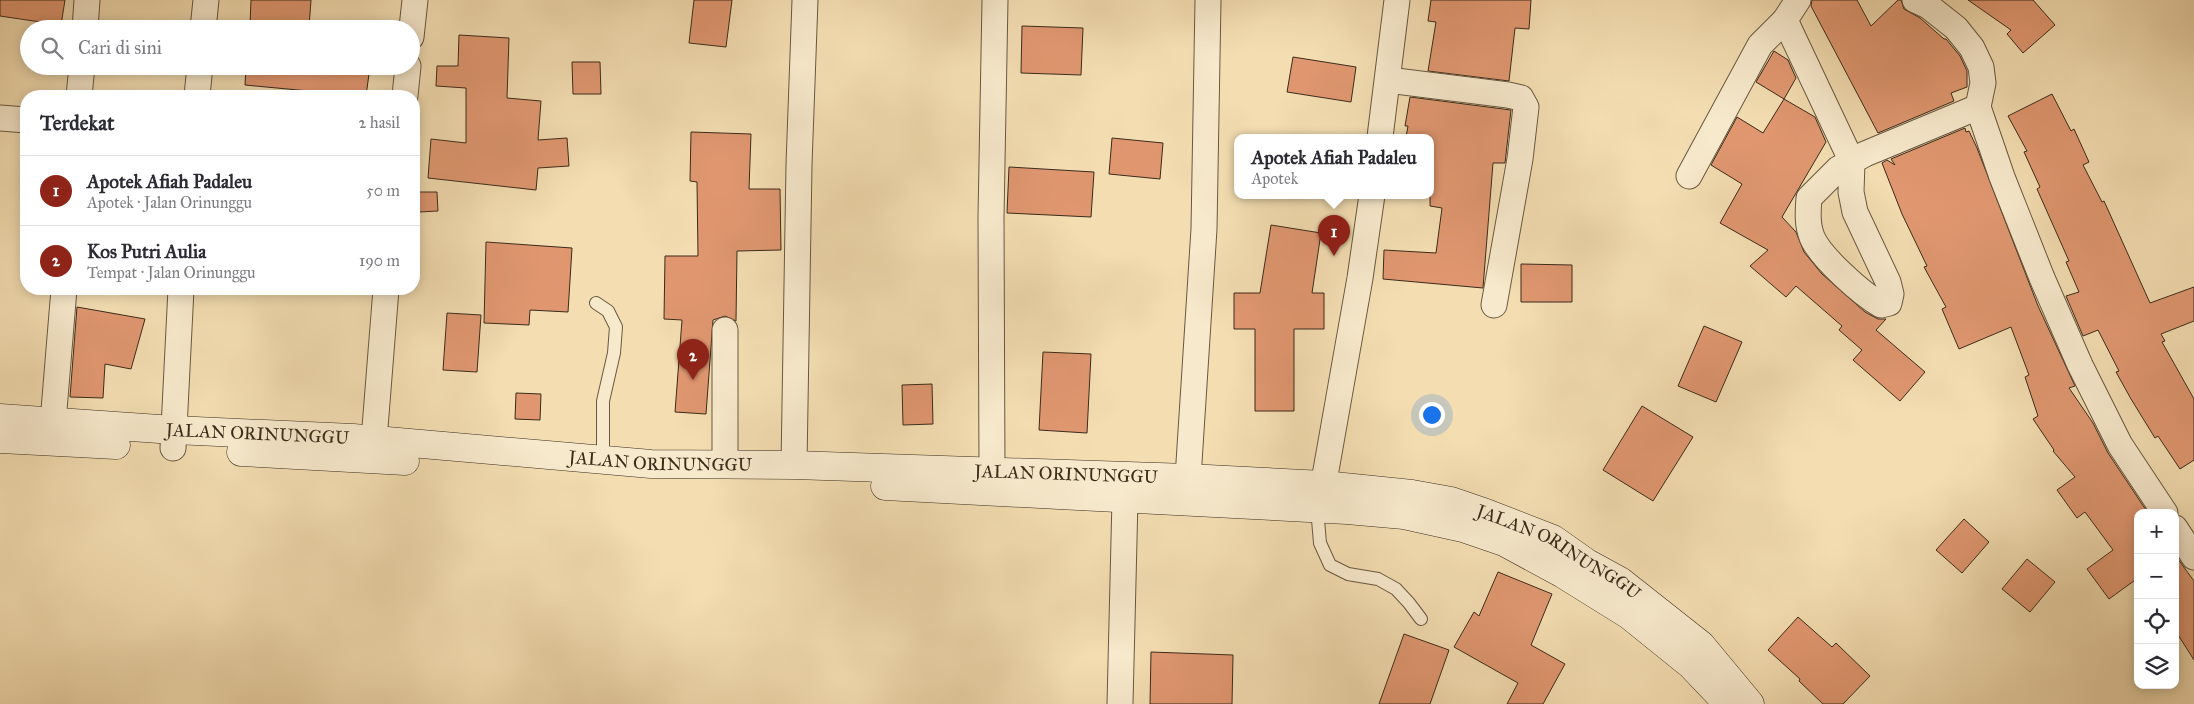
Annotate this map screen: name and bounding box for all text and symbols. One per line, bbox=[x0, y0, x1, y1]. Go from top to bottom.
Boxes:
search box bbox=[20, 20, 420, 75]
icon: search bbox=[38, 34, 66, 62]
text: Cari di sini bbox=[78, 36, 162, 59]
text: Terdekat bbox=[40, 110, 114, 136]
text: 2 hasil bbox=[358, 113, 400, 132]
popup bbox=[1234, 134, 1434, 199]
text: Apotek Afiah Padaleu bbox=[1251, 146, 1417, 169]
text: Apotek bbox=[1251, 169, 1298, 188]
text: Apotek Afiah Padaleu bbox=[87, 170, 252, 193]
text: 1 bbox=[53, 181, 59, 200]
text: 50 m bbox=[366, 181, 400, 200]
text: Apotek · Jalan Orinunggu bbox=[87, 193, 252, 212]
pin: 1 bbox=[1318, 215, 1350, 256]
text: Kos Putri Aulia bbox=[87, 240, 206, 263]
text: 2 bbox=[52, 251, 60, 270]
text: 190 m bbox=[359, 251, 400, 270]
text: Tempat · Jalan Orinunggu bbox=[87, 263, 256, 282]
pin: 2 bbox=[677, 339, 709, 380]
your location bbox=[1419, 402, 1445, 428]
street label: JALAN ORINUNGGU bbox=[163, 418, 350, 449]
street label: JALAN ORINUNGGU bbox=[566, 446, 753, 476]
street label: JALAN ORINUNGGU bbox=[972, 460, 1159, 488]
street label: JALAN ORINUNGGU bbox=[1472, 499, 1646, 605]
map controls bbox=[2134, 509, 2179, 689]
button: + bbox=[2134, 509, 2179, 554]
button: − bbox=[2134, 554, 2179, 599]
button: locate bbox=[2134, 599, 2179, 644]
button: layers bbox=[2134, 644, 2179, 689]

